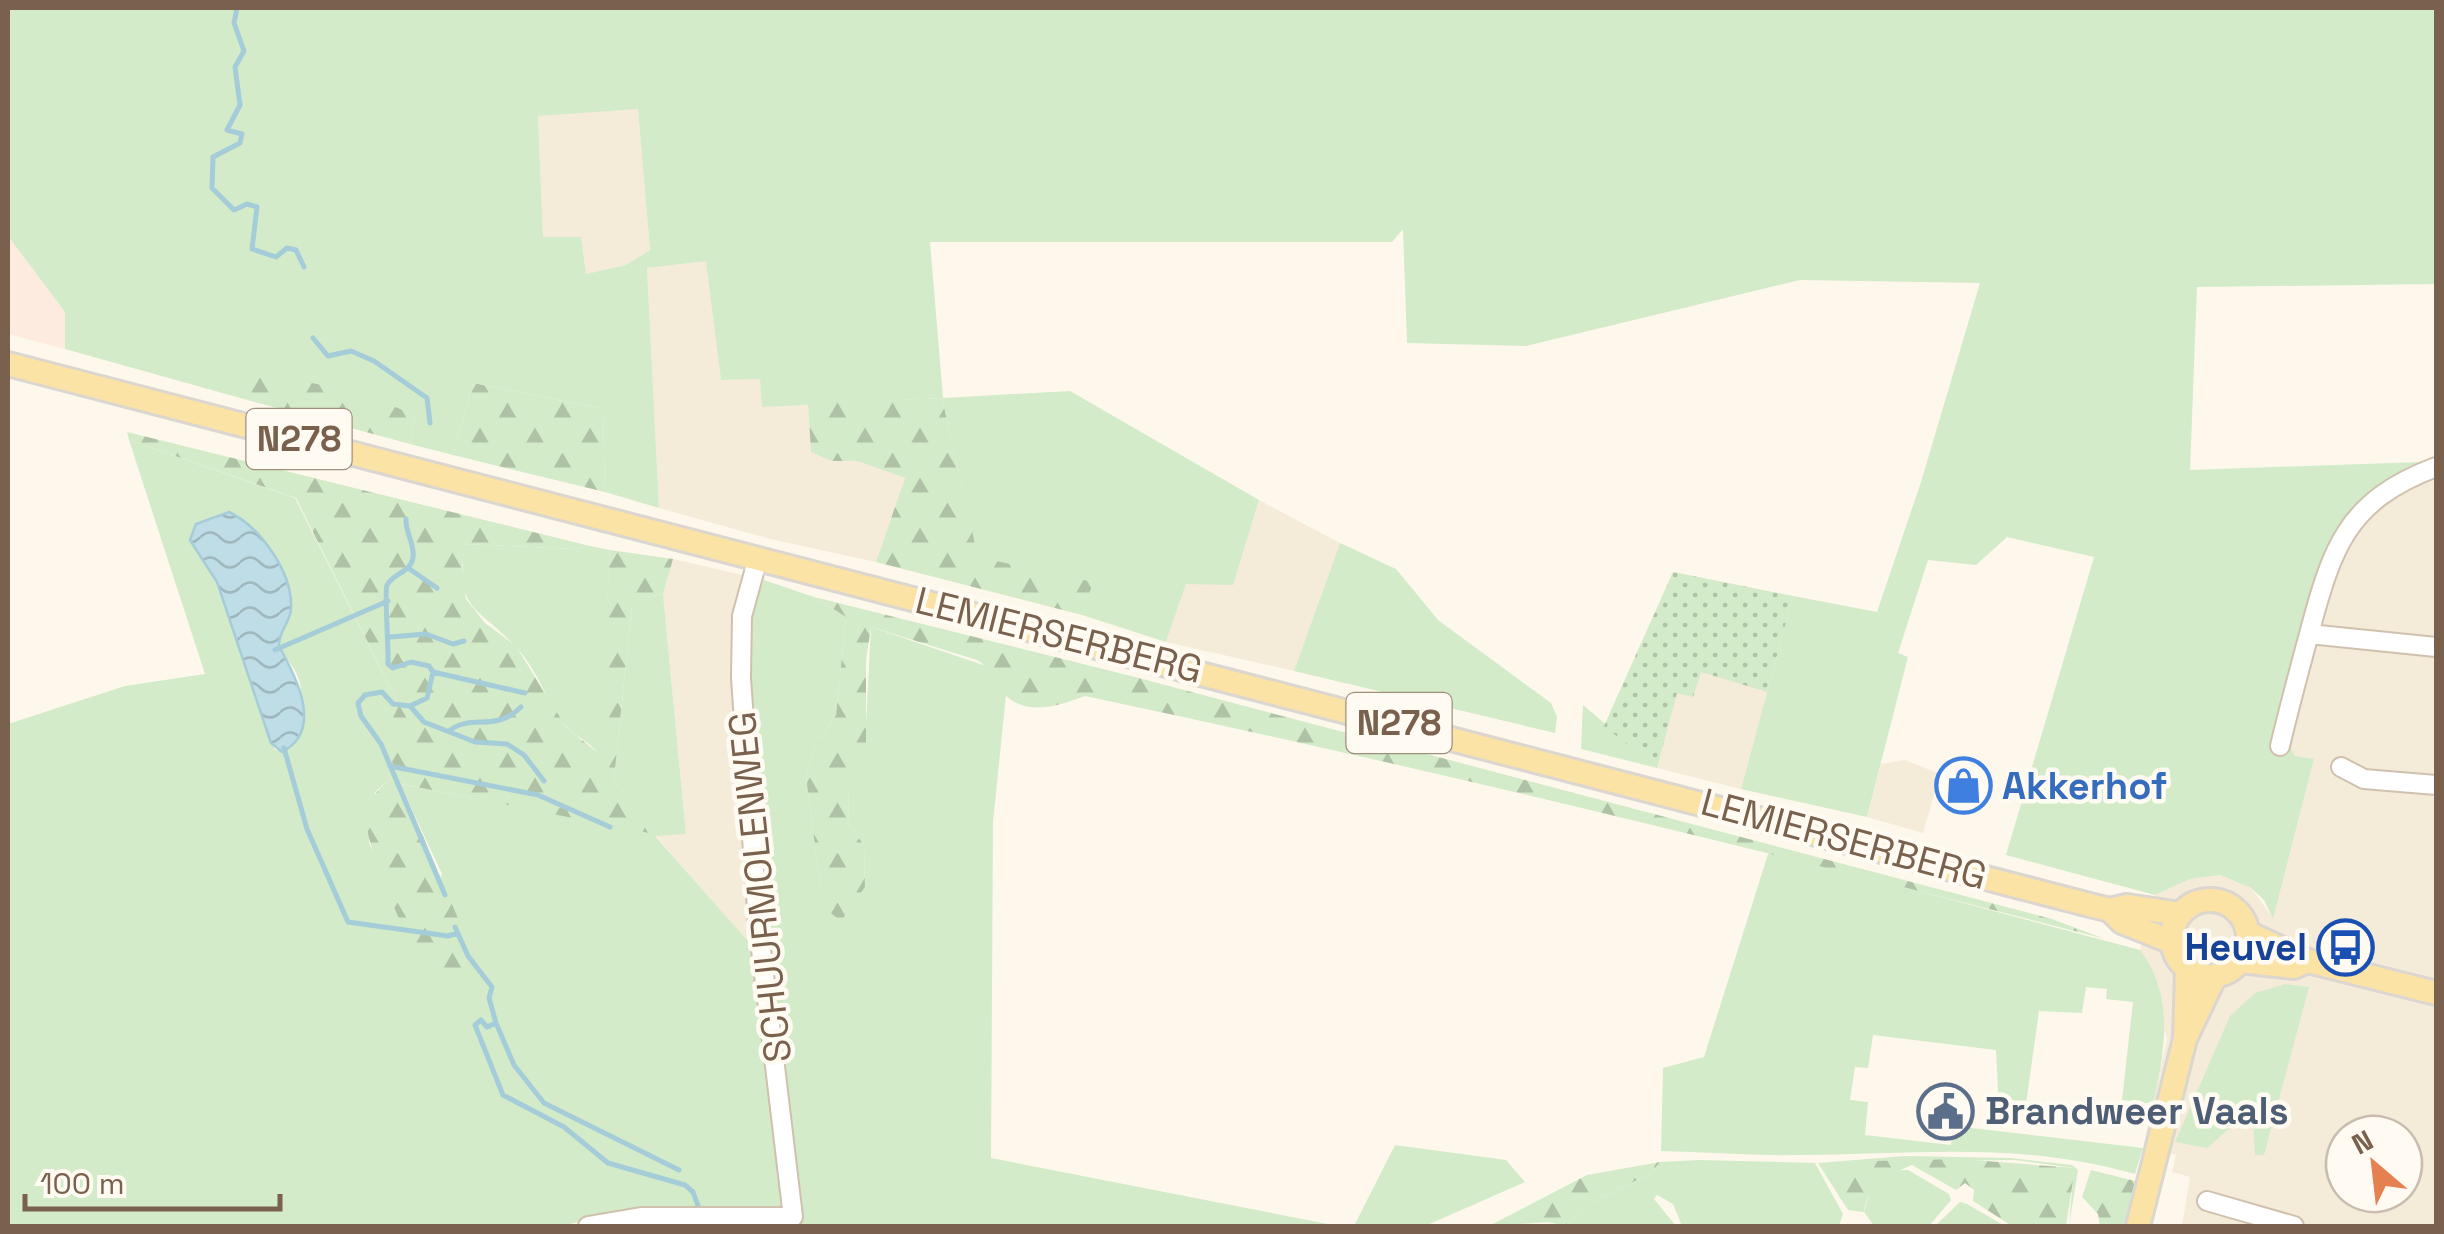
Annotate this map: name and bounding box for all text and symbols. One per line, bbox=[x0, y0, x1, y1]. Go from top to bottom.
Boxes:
road number: N278 bbox=[246, 409, 352, 469]
street label: LEMIERSERBERG bbox=[911, 576, 1207, 694]
road number: N278 bbox=[1346, 693, 1452, 753]
street label: SCHUURMOLENWEG bbox=[718, 709, 802, 1065]
shop icon: Akkerhof bbox=[1933, 756, 1993, 816]
place label: Akkerhof bbox=[2002, 762, 2167, 810]
street label: LEMIERSERBERG bbox=[1696, 778, 1992, 900]
bus stop icon: Heuvel bbox=[2316, 917, 2376, 977]
place label: Heuvel bbox=[2184, 923, 2307, 971]
public building icon: Brandweer Vaals bbox=[1916, 1081, 1976, 1141]
place label: Brandweer Vaals bbox=[1985, 1087, 2289, 1135]
north arrow bbox=[2324, 1114, 2424, 1214]
text: N bbox=[2346, 1122, 2379, 1162]
scale bar bbox=[25, 1149, 280, 1211]
text: 100 m bbox=[40, 1164, 125, 1203]

